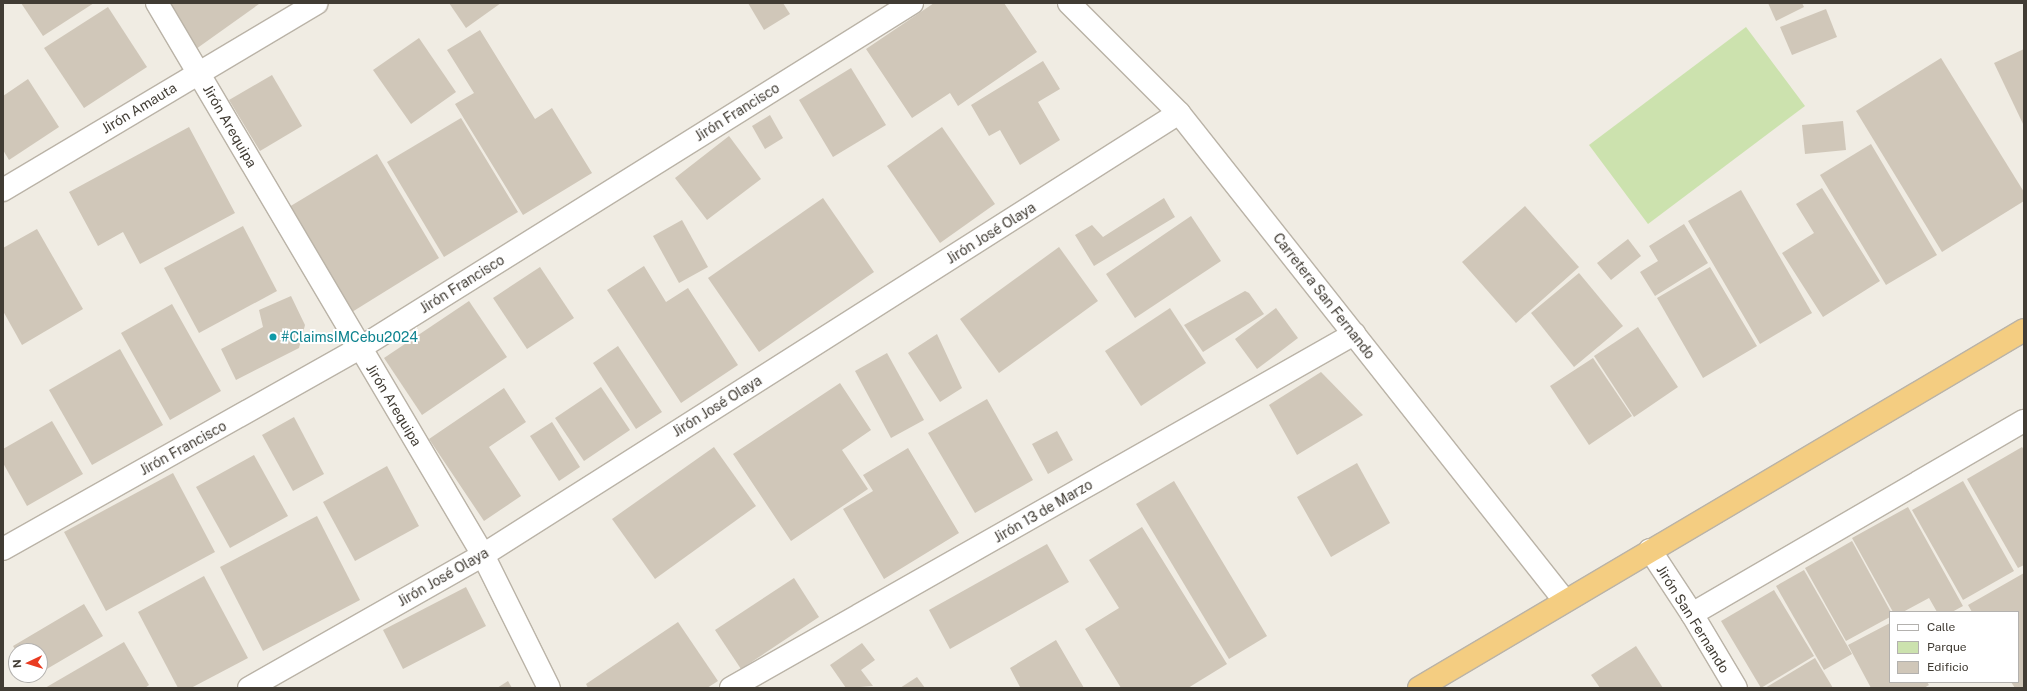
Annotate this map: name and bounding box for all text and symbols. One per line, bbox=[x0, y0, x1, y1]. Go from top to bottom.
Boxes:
street label: Jirón Amauta bbox=[98, 79, 180, 137]
street label: Jirón Francisco bbox=[692, 79, 782, 145]
street label: Jirón Arequipa bbox=[199, 81, 261, 171]
street label: Jirón José Olaya bbox=[943, 199, 1039, 267]
street label: Carretera San Fernando bbox=[1270, 230, 1378, 362]
street label: Jirón Francisco bbox=[417, 251, 507, 317]
place label: #ClaimsIMCebu2024 bbox=[281, 329, 418, 345]
marker: #ClaimsIMCebu2024 bbox=[268, 332, 278, 342]
street label: Jirón Arequipa bbox=[363, 361, 425, 449]
street label: Jirón José Olaya bbox=[669, 372, 765, 440]
street label: Jirón Francisco bbox=[137, 417, 229, 479]
street label: Jirón 13 de Marzo bbox=[990, 476, 1096, 546]
street label: Jirón José Olaya bbox=[394, 544, 492, 610]
street label: Jirón San Fernando bbox=[1653, 562, 1733, 676]
legend bbox=[1889, 611, 2019, 683]
text: Calle bbox=[1927, 620, 1955, 634]
text: Parque bbox=[1927, 640, 1967, 654]
north arrow bbox=[8, 643, 48, 683]
text: N bbox=[11, 659, 23, 668]
text: Edificio bbox=[1927, 660, 1969, 674]

